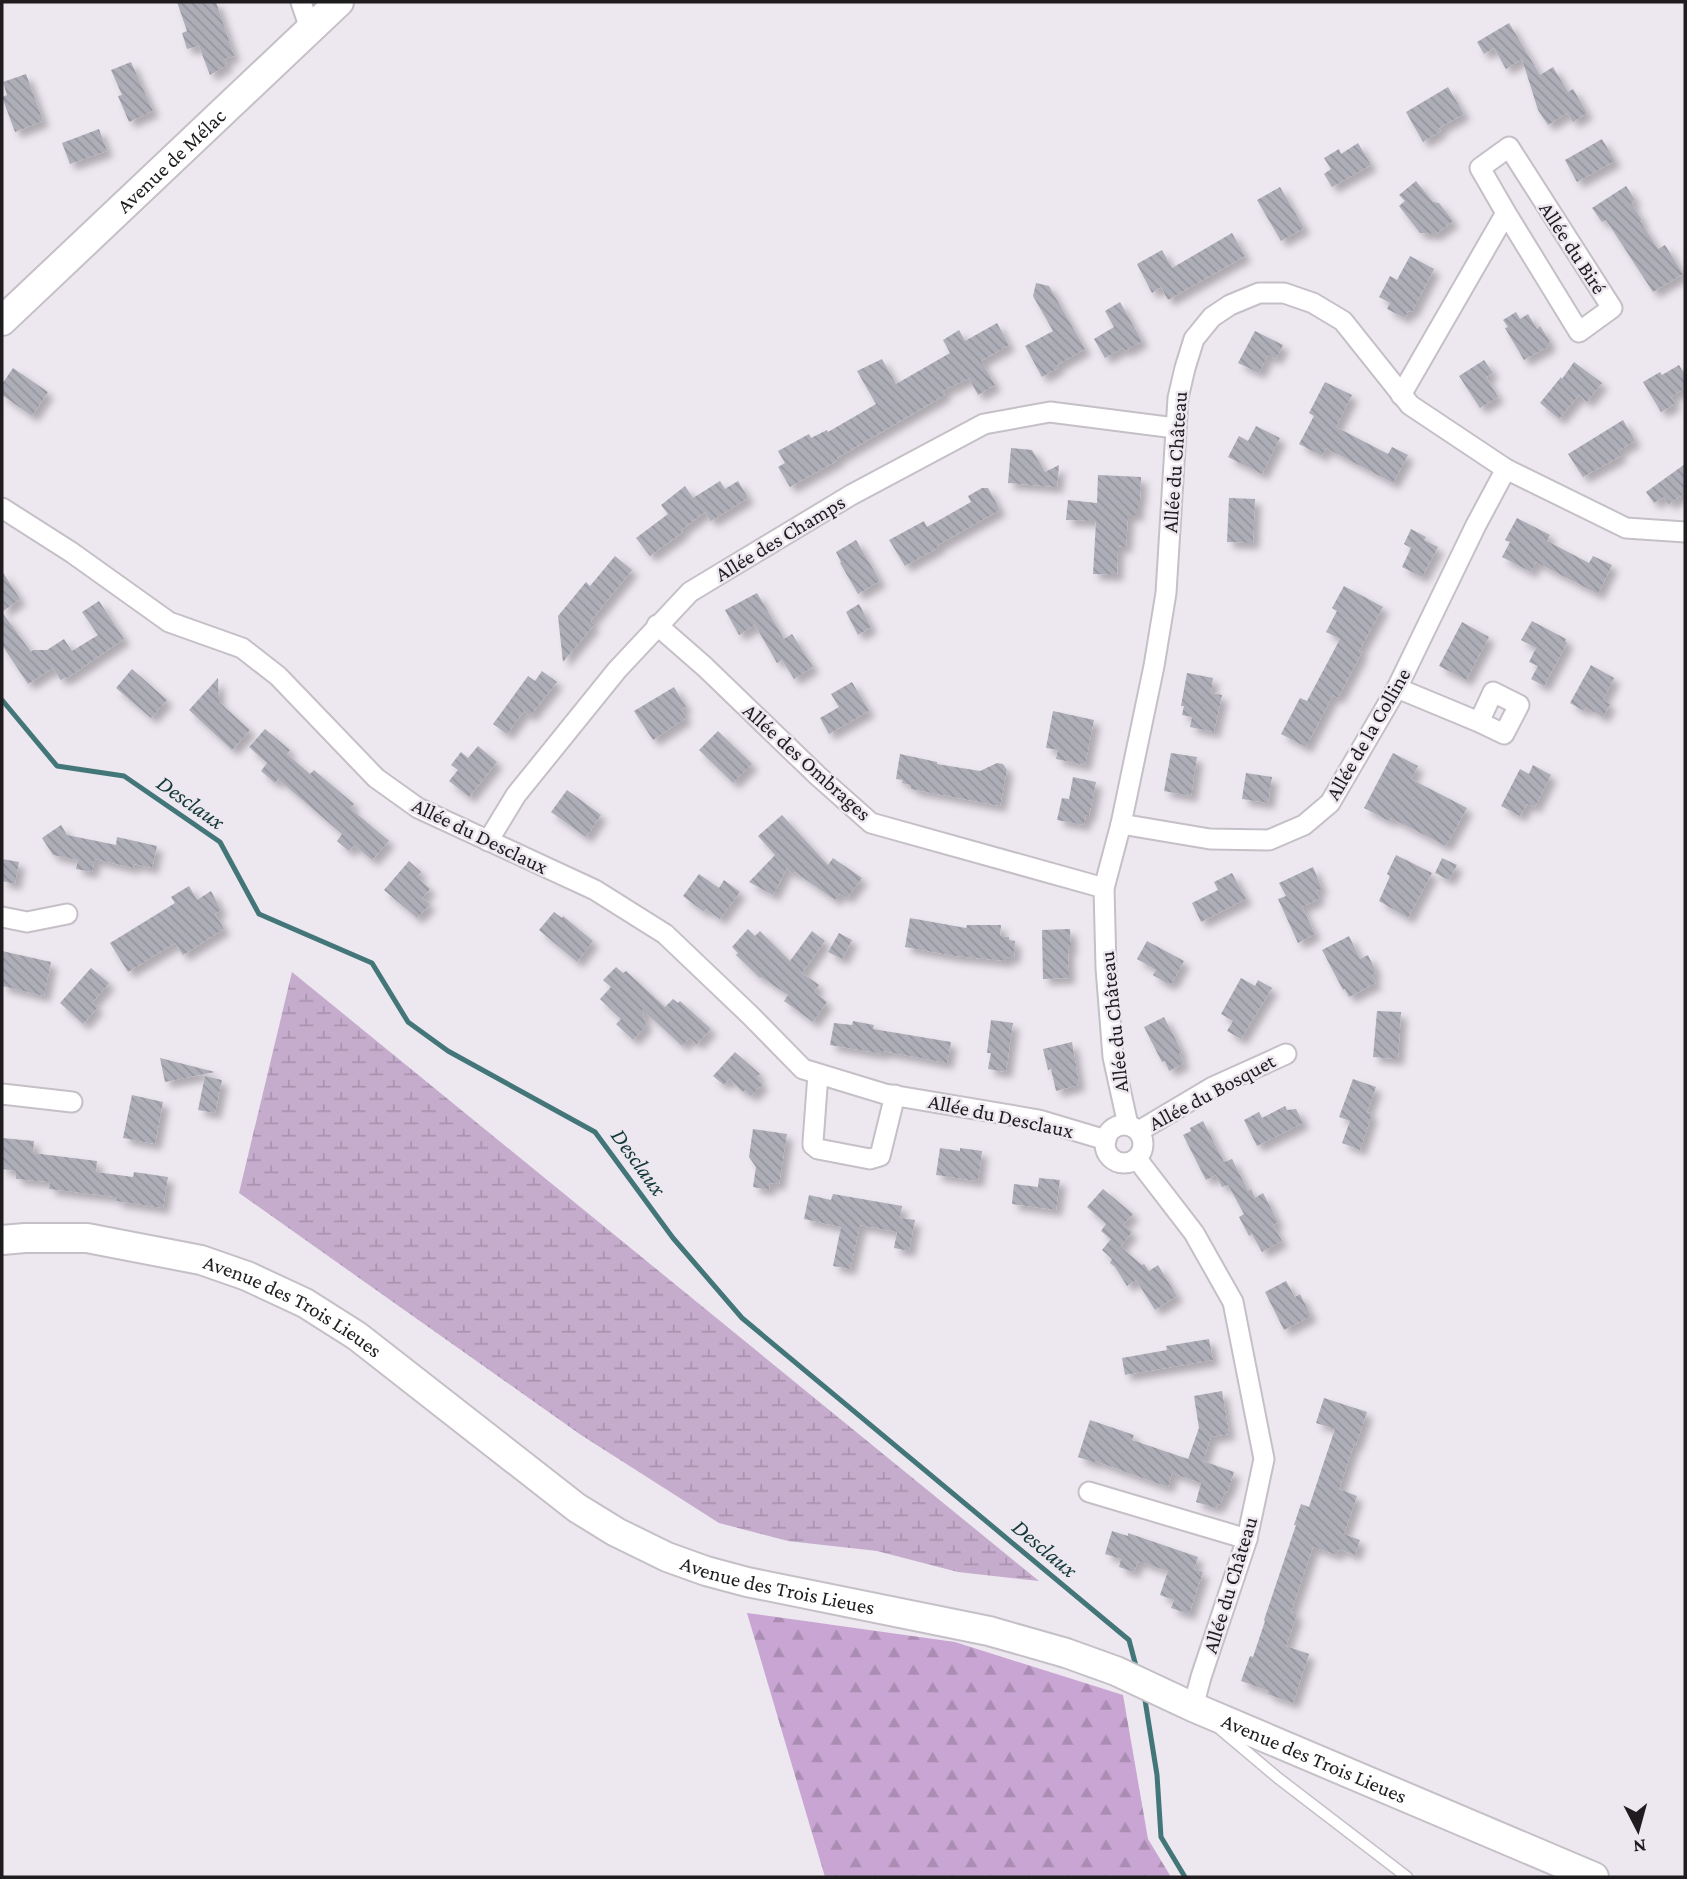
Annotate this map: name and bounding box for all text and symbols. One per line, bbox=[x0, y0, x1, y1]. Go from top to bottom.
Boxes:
street label: Avenue de Mélac bbox=[112, 104, 231, 218]
street label: Allée du Biré bbox=[1534, 198, 1612, 298]
street label: Allée du Château bbox=[1158, 390, 1192, 534]
street label: Allée des Champs bbox=[711, 490, 849, 586]
street label: Allée de la Colline bbox=[1320, 664, 1416, 804]
street label: Allée des Ombrages bbox=[738, 698, 876, 826]
water label: Desclaux bbox=[152, 769, 230, 835]
street label: Allée du Desclaux bbox=[408, 793, 552, 879]
street label: Allée du Château bbox=[1095, 950, 1133, 1094]
street label: Allée du Bosquet bbox=[1145, 1048, 1280, 1135]
street label: Allée du Desclaux bbox=[926, 1089, 1076, 1143]
water label: Desclaux bbox=[606, 1123, 672, 1201]
street label: Avenue des Trois Lieues bbox=[200, 1250, 386, 1363]
water label: Desclaux bbox=[1007, 1513, 1083, 1583]
street label: Allée du Château bbox=[1198, 1514, 1262, 1656]
street label: Avenue des Trois Lieues bbox=[677, 1551, 877, 1620]
street label: Avenue des Trois Lieues bbox=[1218, 1709, 1410, 1808]
north arrow bbox=[1603, 1795, 1673, 1865]
text: N bbox=[1632, 1835, 1647, 1858]

